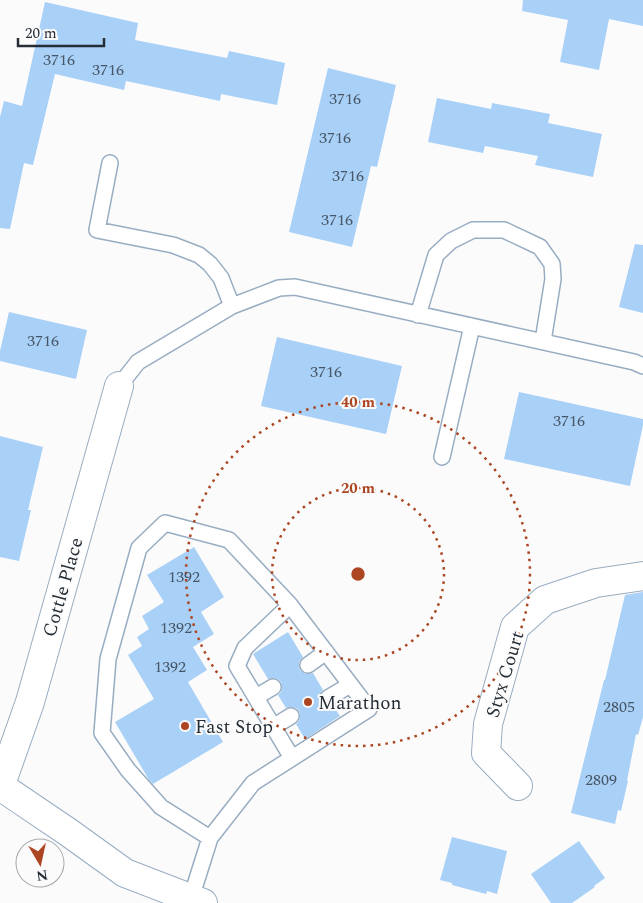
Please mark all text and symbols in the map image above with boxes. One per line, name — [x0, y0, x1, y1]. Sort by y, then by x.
scale bar — [18, 15, 104, 47]
text: 20 m — [25, 22, 57, 45]
house number: 3716 — [43, 48, 75, 72]
house number: 3716 — [92, 58, 124, 82]
house number: 3716 — [329, 87, 361, 111]
house number: 3716 — [319, 126, 351, 150]
house number: 3716 — [332, 164, 364, 188]
house number: 3716 — [321, 208, 353, 232]
house number: 3716 — [27, 329, 59, 353]
house number: 3716 — [310, 360, 342, 384]
text: 40 m — [341, 391, 376, 414]
house number: 3716 — [553, 409, 585, 433]
text: 20 m — [341, 477, 376, 500]
street label: Cottle Place — [35, 534, 91, 641]
house number: 1392 — [168, 565, 200, 589]
centre of rings — [349, 565, 367, 583]
house number: 1392 — [160, 616, 192, 640]
street label: Styx Court — [479, 627, 532, 721]
house number: 1392 — [154, 655, 186, 679]
place label: Marathon — [318, 689, 402, 718]
house number: 2805 — [603, 695, 635, 719]
marker: Marathon — [302, 696, 314, 708]
place label: Fast Stop — [195, 713, 273, 742]
marker: Fast Stop — [179, 720, 191, 732]
house number: 2809 — [585, 768, 617, 792]
north arrow — [15, 838, 65, 888]
text: N — [35, 864, 49, 887]

